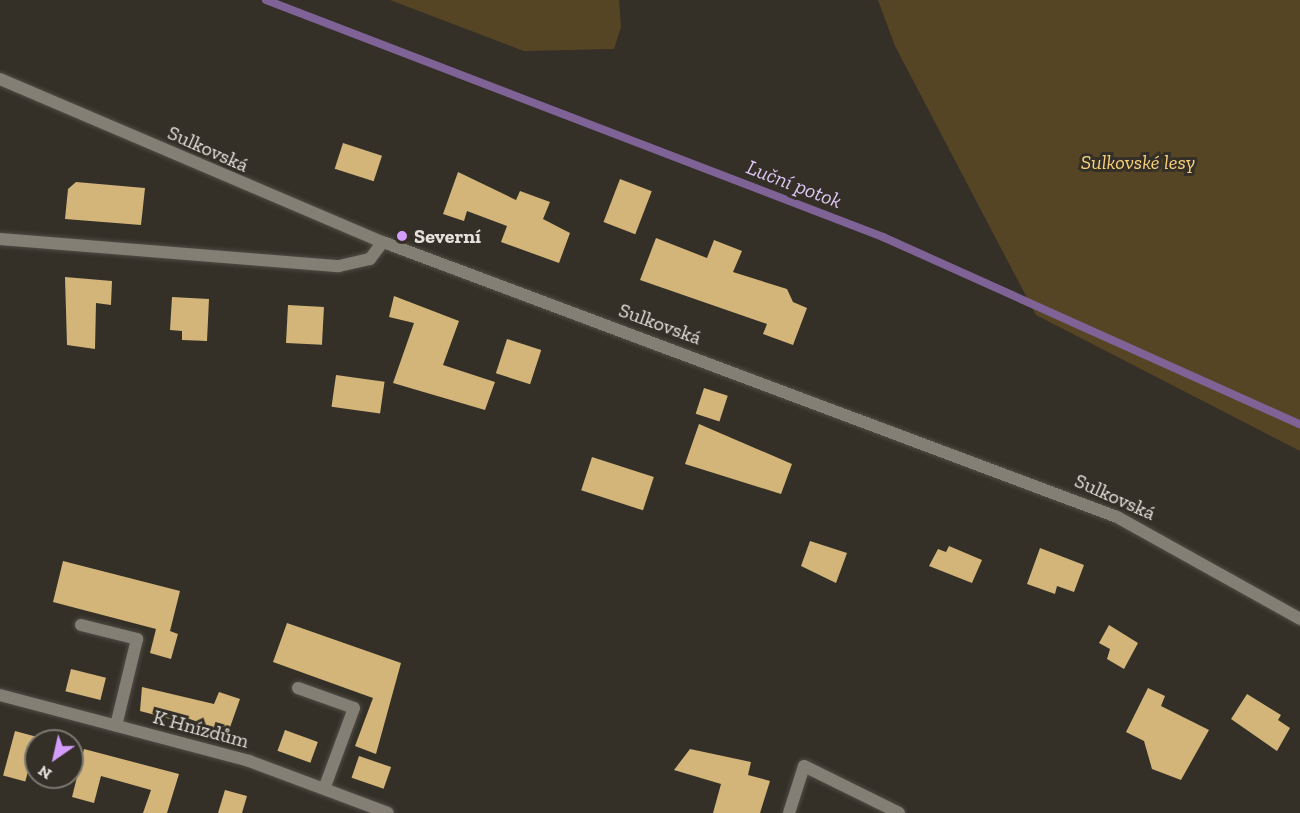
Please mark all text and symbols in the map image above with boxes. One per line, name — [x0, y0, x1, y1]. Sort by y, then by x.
street label: Sulkovská — [164, 121, 252, 177]
park label: Sulkovské lesy — [1081, 150, 1195, 174]
water label: Luční potok — [743, 154, 845, 214]
place label: Severní — [414, 224, 481, 248]
marker: Severní — [395, 229, 409, 243]
street label: Sulkovská — [616, 298, 704, 350]
street label: Sulkovská — [1071, 469, 1159, 525]
street label: K Hnízdům — [150, 705, 252, 753]
north arrow — [24, 729, 84, 789]
text: N — [34, 761, 55, 784]

